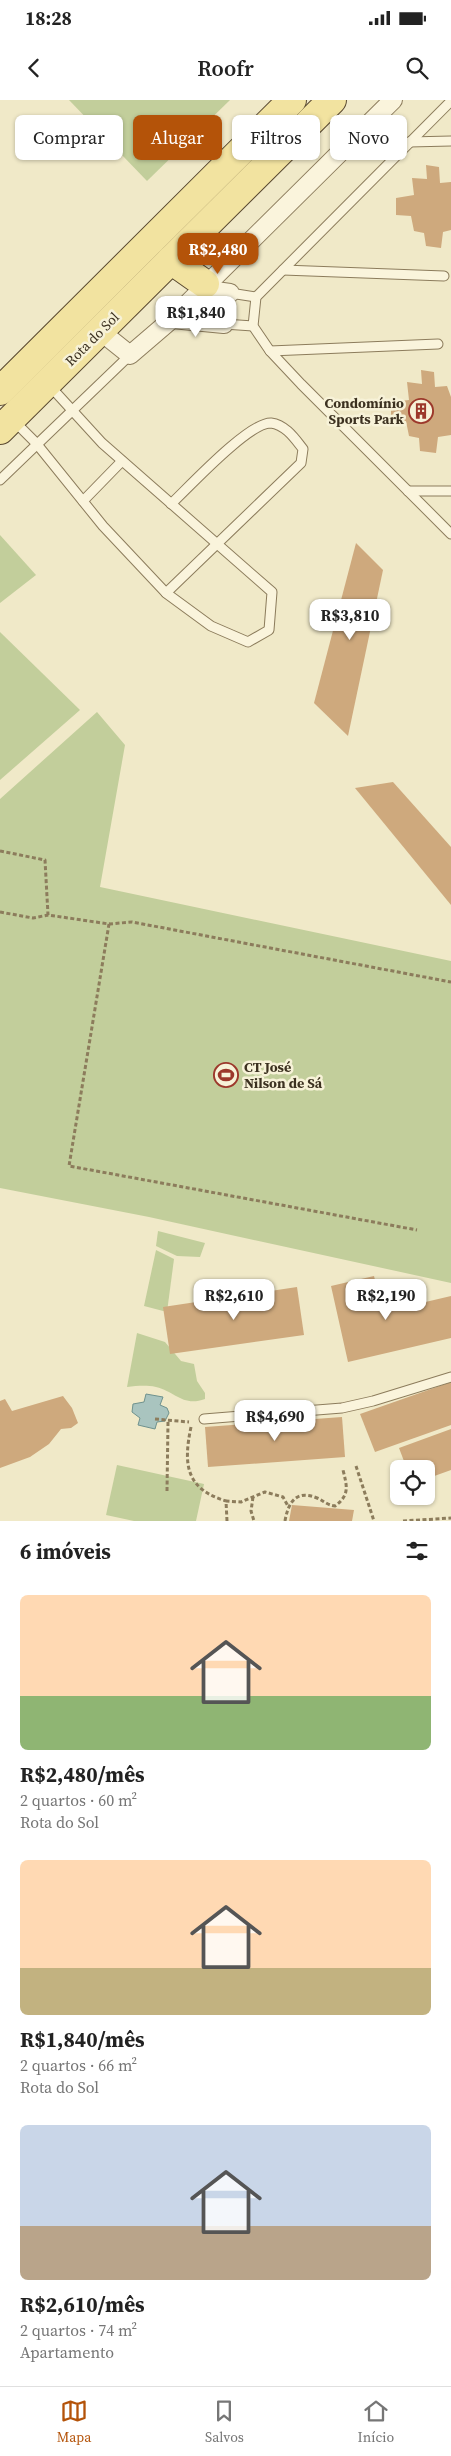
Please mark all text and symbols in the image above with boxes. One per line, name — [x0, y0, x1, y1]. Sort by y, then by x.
text: 18:28 — [25, 5, 72, 31]
text: Roofr — [197, 53, 254, 83]
icon: back — [20, 54, 48, 82]
icon: search — [403, 54, 431, 82]
chip: Comprar — [15, 115, 123, 160]
chip: Alugar — [133, 115, 222, 160]
chip: Filtros — [232, 115, 320, 160]
chip: Novo — [330, 115, 407, 160]
pin: R$2,480 — [172, 232, 264, 275]
text: R$2,480 — [188, 238, 248, 260]
pin: R$1,840 — [150, 296, 242, 338]
text: R$1,840 — [166, 301, 226, 323]
street label: Rota do Sol — [60, 307, 124, 371]
place label: Condomínio Sports Park — [324, 393, 405, 429]
building icon: Condomínio Sports Park — [408, 398, 434, 424]
pin: R$3,810 — [304, 598, 396, 641]
text: R$3,810 — [320, 604, 380, 626]
place label: CT José Nilson de Sá — [244, 1057, 323, 1093]
sports icon: CT José Nilson de Sá — [213, 1062, 239, 1088]
pin: R$2,610 — [188, 1278, 280, 1321]
pin: R$2,190 — [340, 1278, 432, 1321]
text: R$2,610 — [204, 1284, 264, 1306]
text: R$2,190 — [356, 1284, 416, 1306]
pin: R$4,690 — [229, 1400, 321, 1442]
text: R$4,690 — [245, 1405, 305, 1427]
map controls — [390, 1460, 435, 1505]
button: locate — [390, 1460, 435, 1505]
text: 6 imóveis — [20, 1537, 111, 1566]
icon: filters — [403, 1537, 431, 1565]
icon: home — [181, 1627, 271, 1717]
text: R$2,480/mês — [20, 1760, 145, 1789]
text: 2 quartos · 60 m² — [20, 1789, 137, 1811]
text: Rota do Sol — [20, 1811, 99, 1833]
icon: home — [181, 1892, 271, 1982]
text: R$1,840/mês — [20, 2025, 145, 2054]
text: 2 quartos · 66 m² — [20, 2054, 137, 2076]
text: Rota do Sol — [20, 2076, 99, 2098]
icon: home — [181, 2157, 271, 2247]
text: R$2,610/mês — [20, 2290, 145, 2319]
text: 2 quartos · 74 m² — [20, 2319, 137, 2341]
text: Apartamento — [20, 2341, 114, 2363]
tab: Mapa — [57, 2397, 91, 2447]
tab: Salvos — [205, 2397, 244, 2447]
tab: Início — [358, 2397, 394, 2447]

